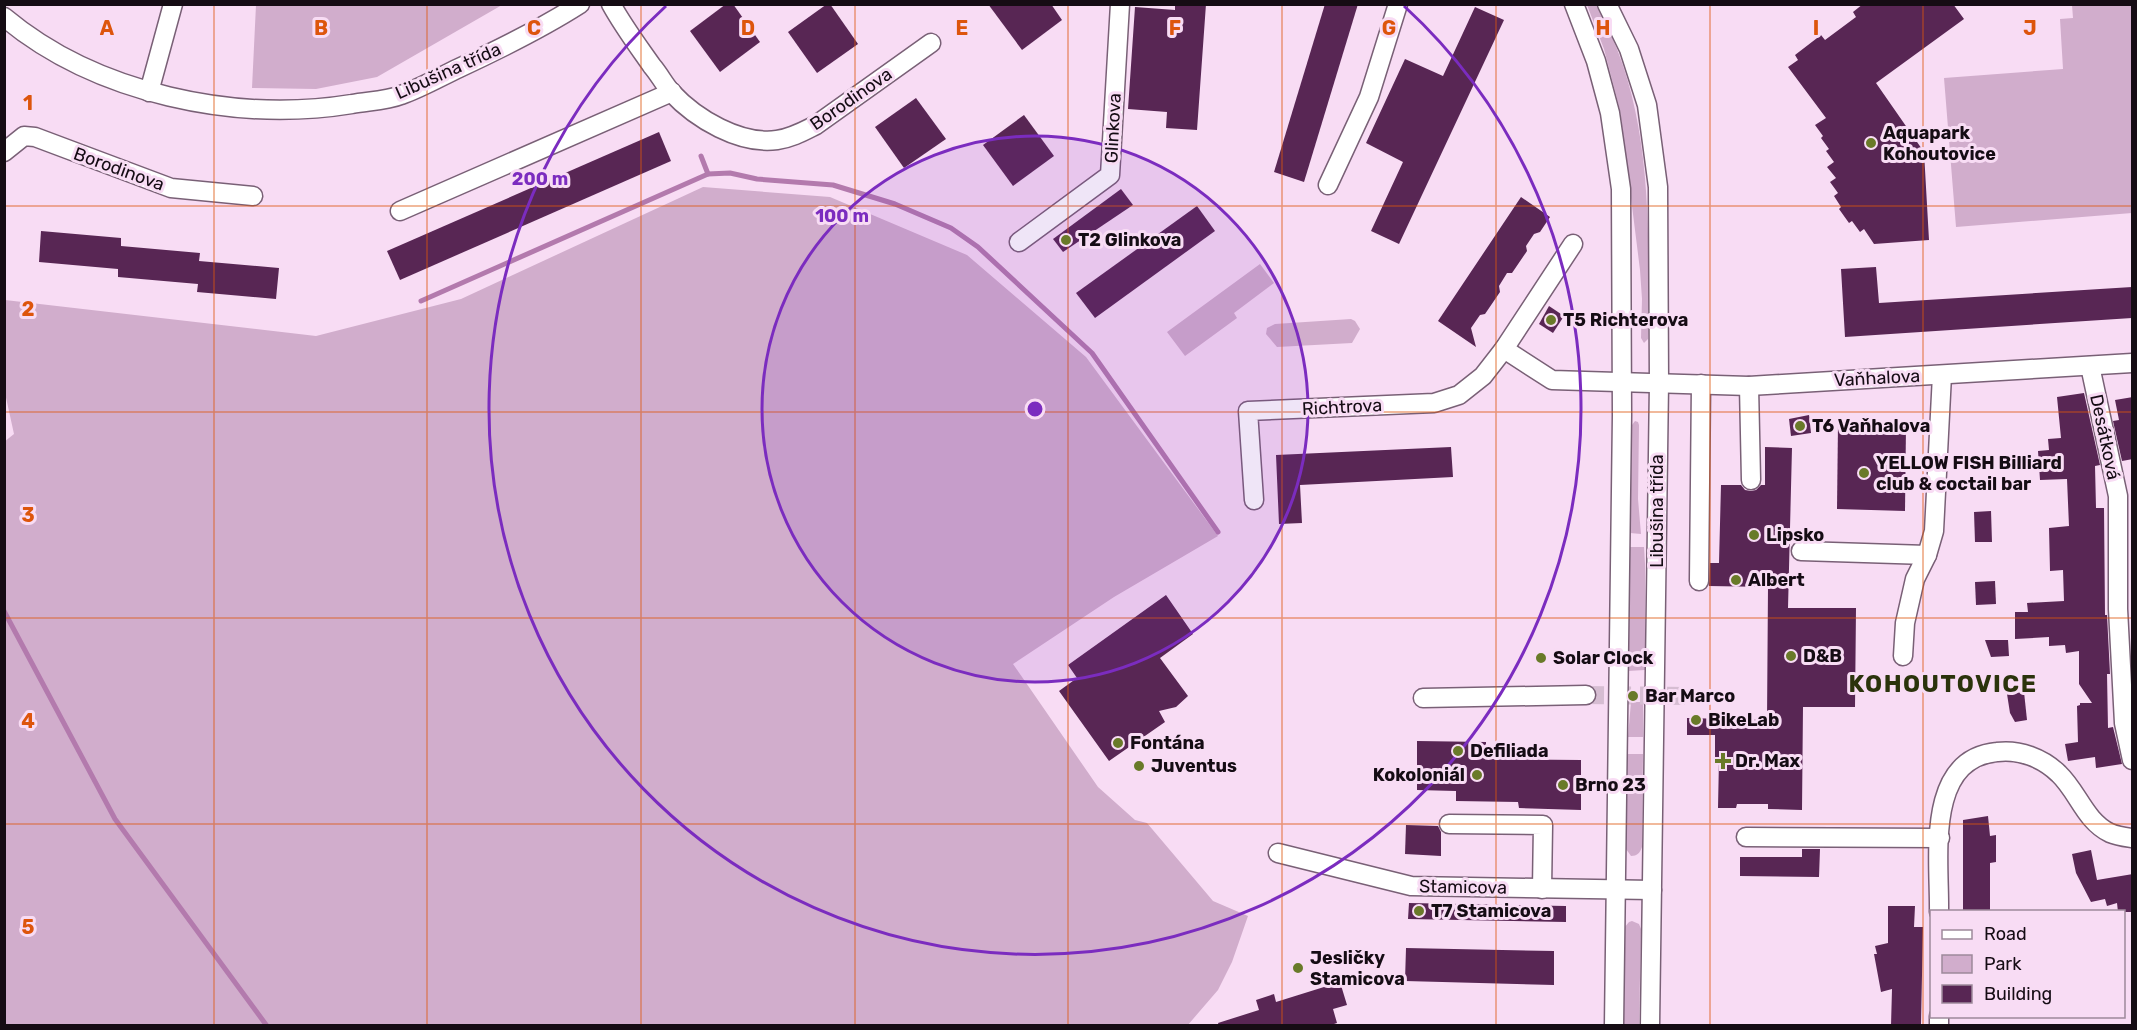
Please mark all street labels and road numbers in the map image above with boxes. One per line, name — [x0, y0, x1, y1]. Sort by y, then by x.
street label: Libušina třída — [392, 38, 504, 104]
street label: Borodinova — [806, 63, 896, 135]
street label: Glinkova — [1100, 92, 1126, 164]
street label: Borodinova — [71, 142, 167, 196]
street label: Vaňhalova — [1833, 365, 1921, 391]
street label: Desátková — [2085, 392, 2125, 482]
street label: Richtrova — [1301, 394, 1383, 420]
street label: Libušina třída — [1646, 454, 1668, 568]
street label: Stamicova — [1419, 875, 1507, 899]

